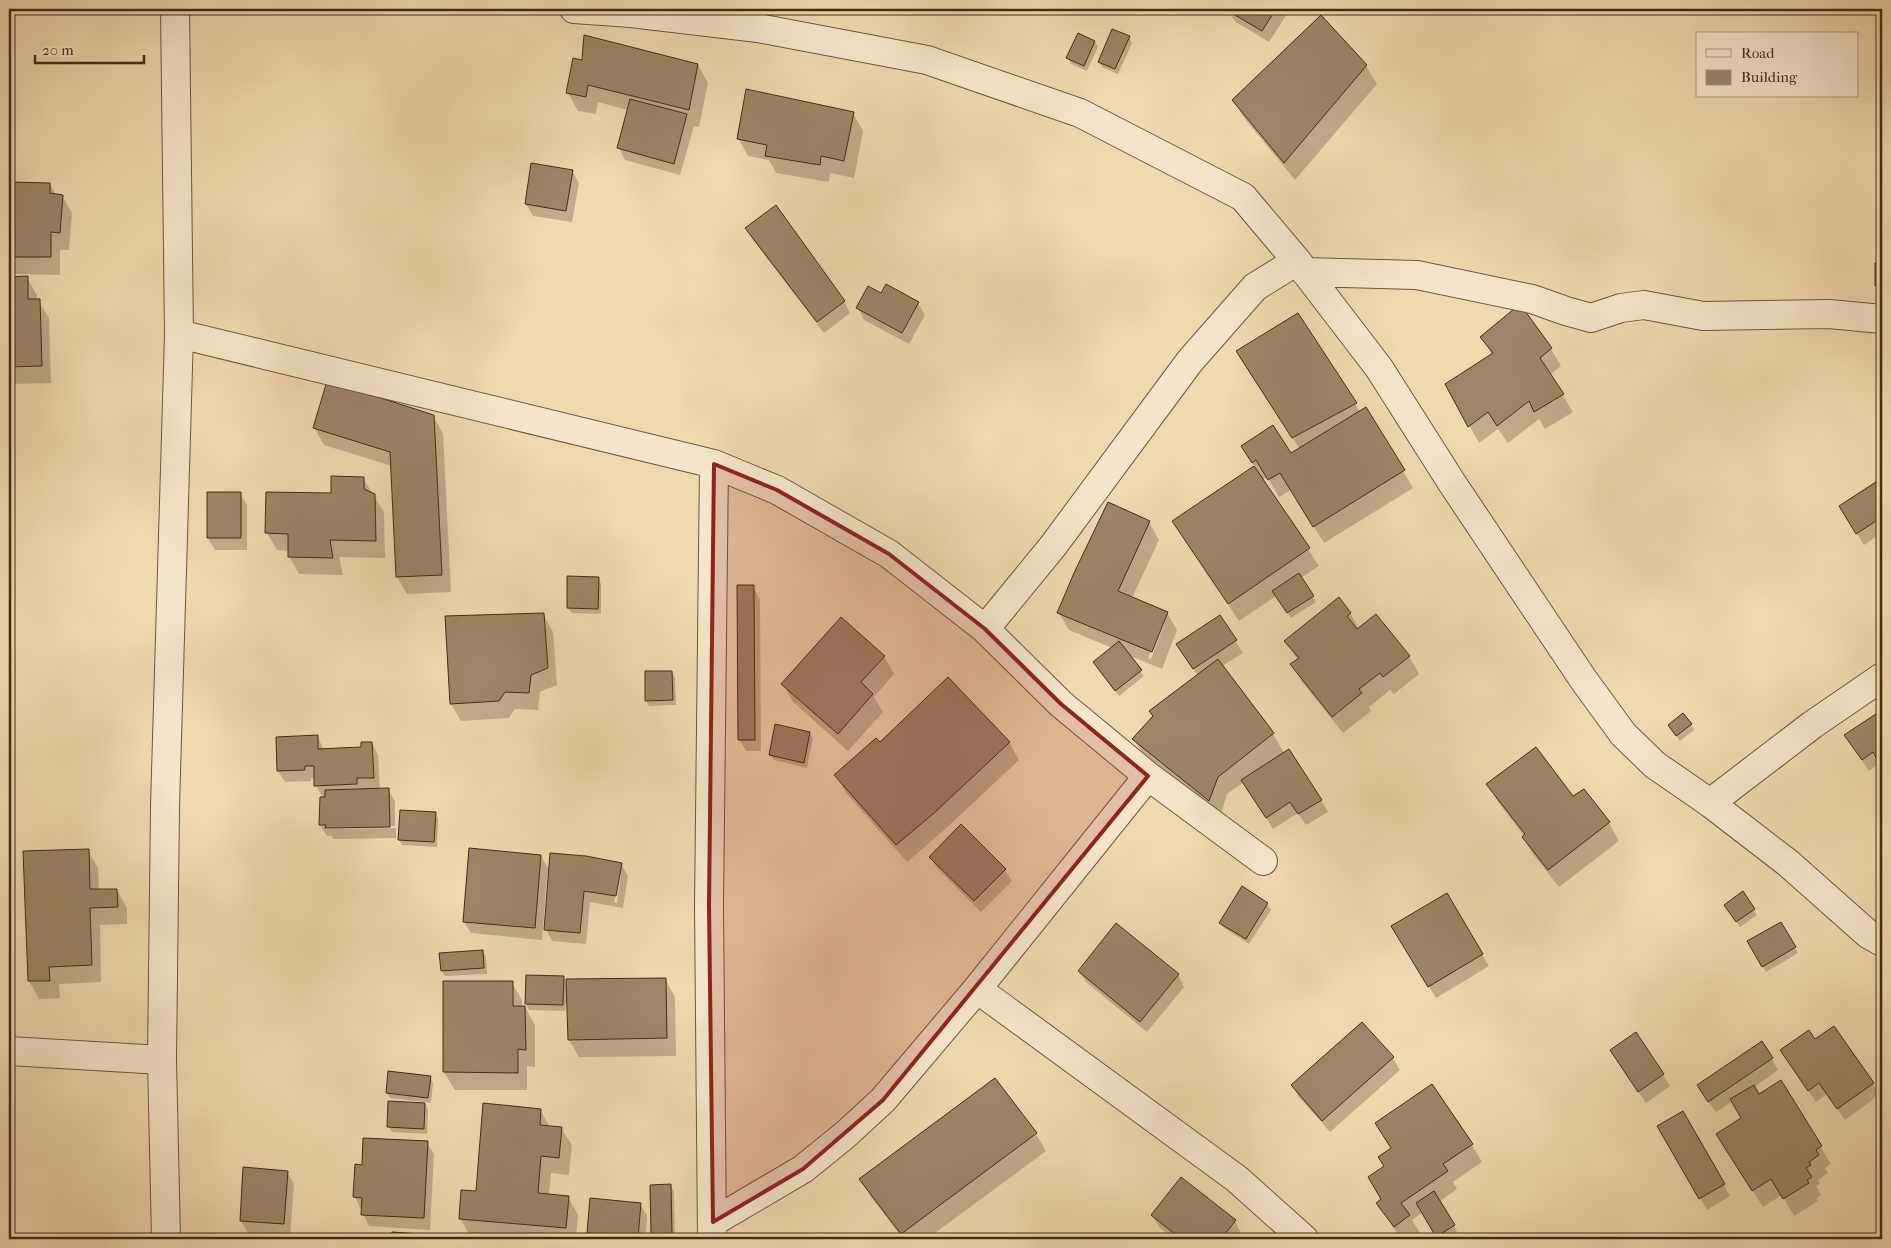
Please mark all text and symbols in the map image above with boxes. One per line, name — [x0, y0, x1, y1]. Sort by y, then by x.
scale bar — [35, 32, 144, 64]
legend — [1696, 32, 1858, 98]
text: 20 m — [42, 41, 74, 59]
text: Road — [1741, 44, 1775, 62]
text: Building — [1741, 68, 1798, 86]

